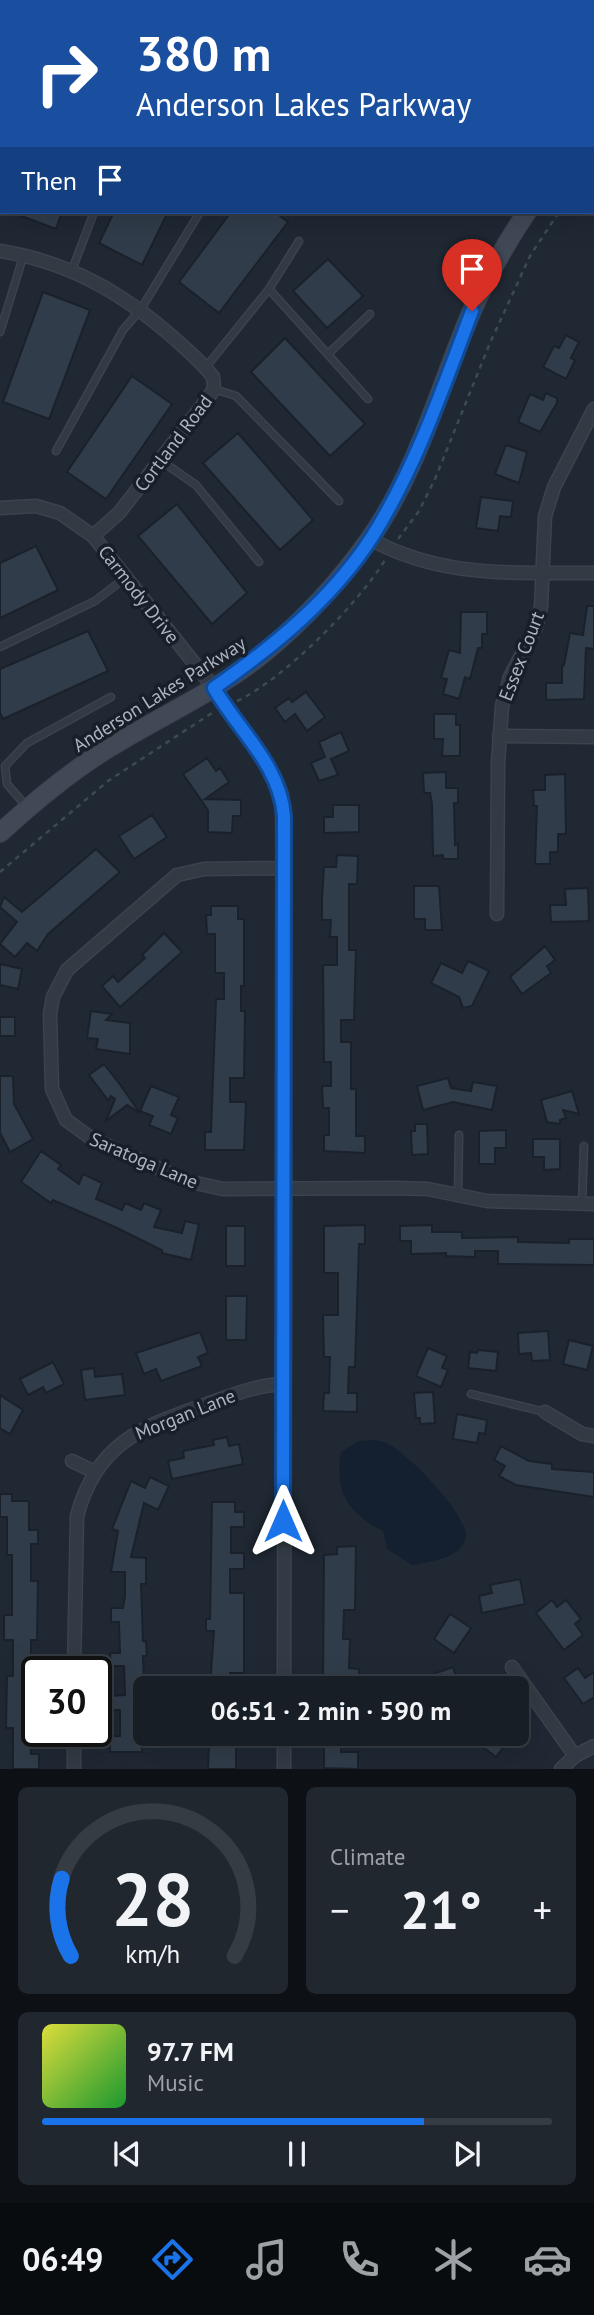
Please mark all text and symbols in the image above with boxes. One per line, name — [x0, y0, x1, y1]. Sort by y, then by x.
text: 380 m — [136, 21, 271, 85]
icon: right — [21, 28, 112, 119]
text: Anderson Lakes Parkway — [136, 83, 471, 125]
icon: arrive — [91, 161, 129, 199]
text: Then — [21, 164, 77, 197]
pin — [442, 239, 502, 311]
icon: arrive — [453, 250, 491, 288]
street label: Cortland Road — [129, 390, 217, 496]
street label: Carmody Drive — [93, 540, 185, 648]
street label: Essex Court — [493, 607, 549, 704]
street label: Anderson Lakes Parkway — [68, 631, 250, 757]
street label: Saratoga Lane — [86, 1126, 202, 1194]
street label: Morgan Lane — [132, 1383, 238, 1445]
position arrow — [246, 1484, 320, 1558]
speed limit sign: 30 — [21, 1656, 112, 1747]
text: 06:51 · 2 min · 590 m — [211, 1694, 451, 1727]
text: Climate — [330, 1842, 405, 1871]
text: 28 — [112, 1853, 194, 1947]
text: 21° — [400, 1876, 482, 1943]
text: − — [330, 1885, 349, 1934]
text: + — [533, 1885, 552, 1934]
text: km/h — [126, 1938, 180, 1970]
text: 97.7 FM — [147, 2035, 234, 2068]
text: Music — [147, 2068, 204, 2097]
icon: previous — [108, 2135, 146, 2173]
icon: pause — [278, 2135, 316, 2173]
icon: next — [448, 2135, 486, 2173]
icon: directions — [148, 2235, 197, 2284]
icon: music — [242, 2235, 291, 2284]
icon: phone — [335, 2235, 384, 2284]
icon: climate — [429, 2235, 478, 2284]
icon: car — [523, 2235, 572, 2284]
text: 06:49 — [22, 2238, 104, 2280]

